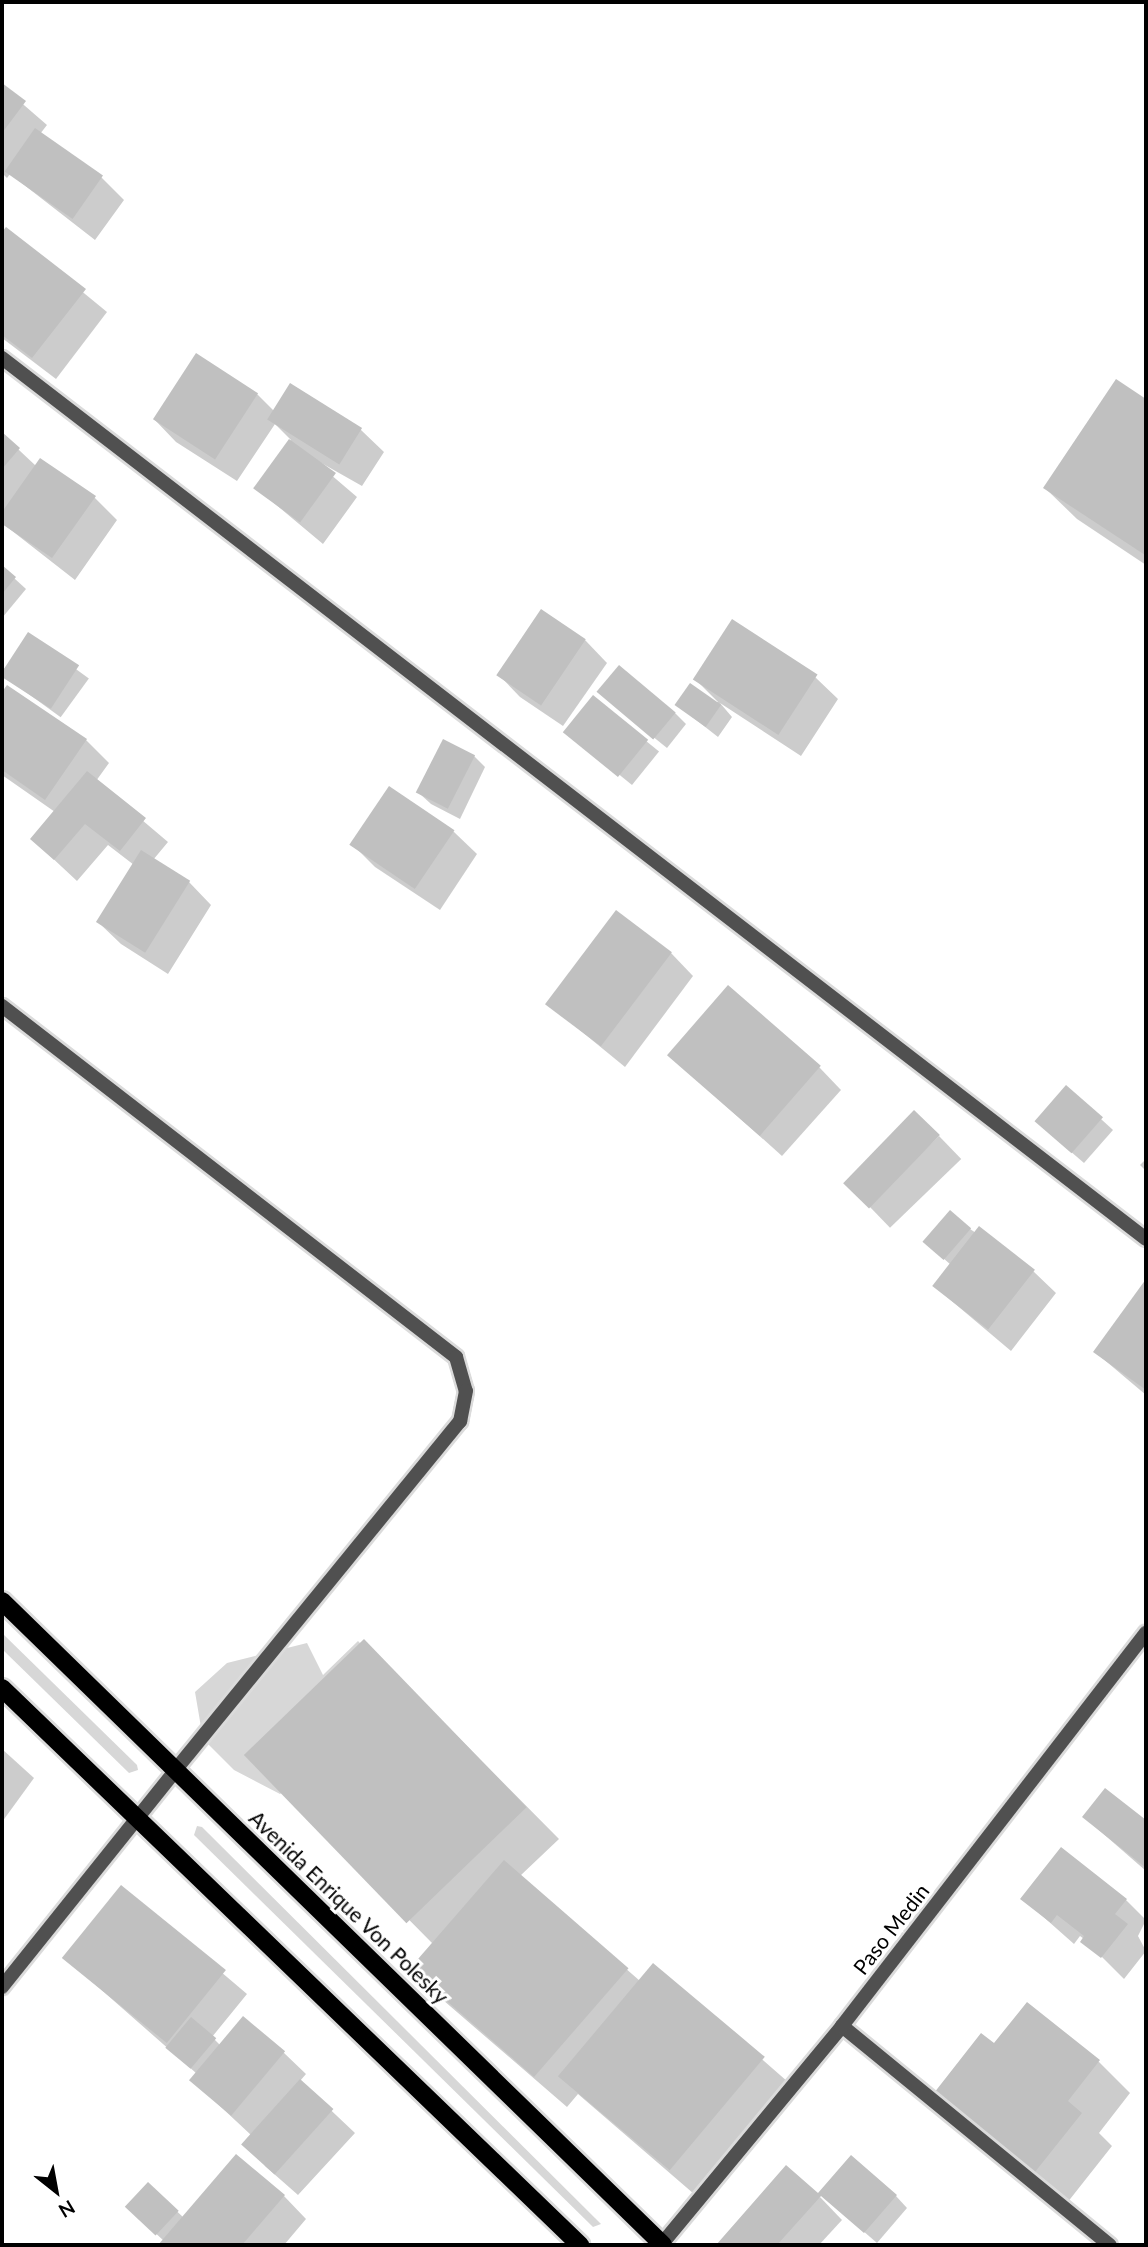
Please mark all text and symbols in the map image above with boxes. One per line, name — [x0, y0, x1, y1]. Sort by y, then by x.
street label: Avenida Enrique Von Polesky — [244, 1805, 454, 2009]
street label: Paso Medin — [848, 1879, 934, 1979]
north arrow — [21, 2156, 91, 2226]
text: N — [55, 2196, 79, 2223]

